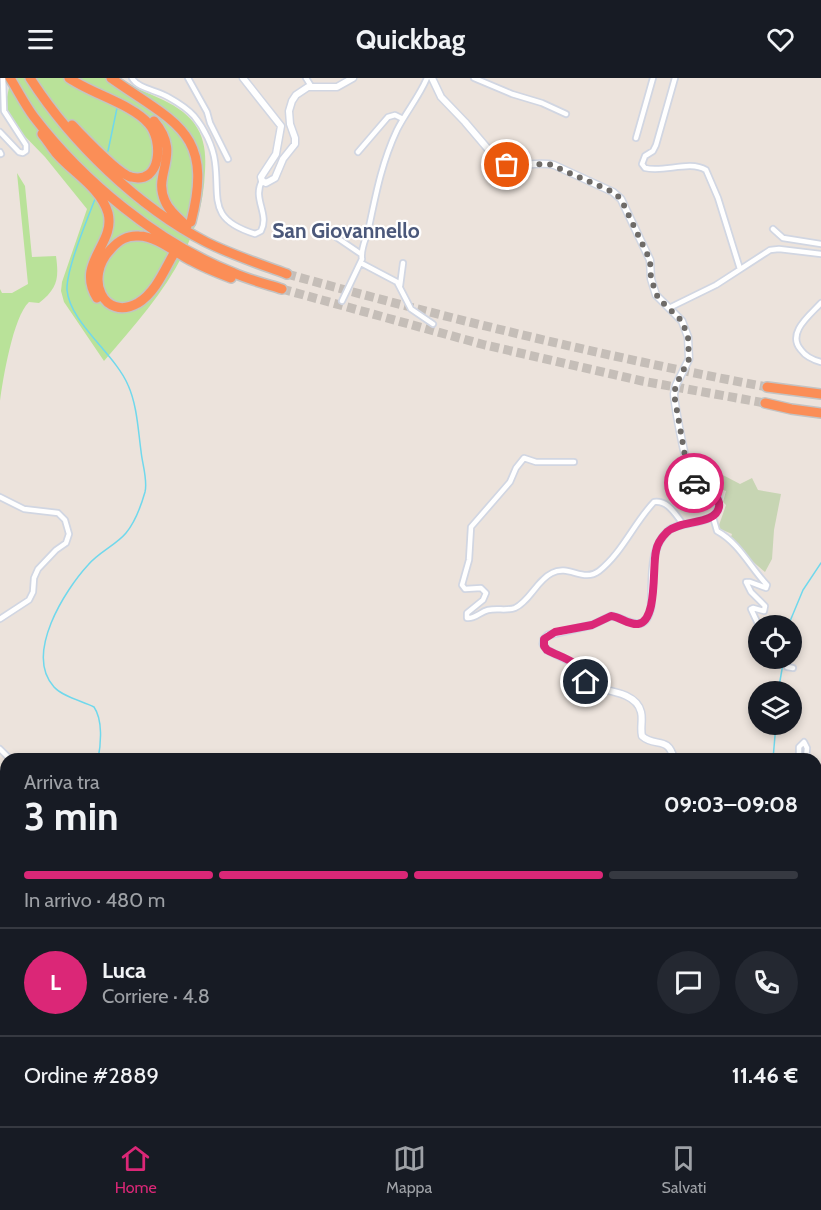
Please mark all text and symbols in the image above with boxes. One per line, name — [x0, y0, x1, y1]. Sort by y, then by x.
icon: menu — [24, 23, 57, 56]
text: Quickbag — [356, 23, 465, 56]
icon: heart — [764, 23, 797, 56]
pin — [481, 139, 532, 190]
icon: bag — [490, 148, 523, 181]
district label: San Giovannello — [272, 218, 420, 243]
courier — [664, 453, 724, 513]
icon: car — [678, 467, 711, 500]
map controls — [748, 615, 802, 735]
button: locate — [748, 615, 802, 669]
pin — [560, 656, 611, 707]
icon: home — [569, 665, 602, 698]
button: layers — [748, 681, 802, 735]
text: Arriva tra — [24, 770, 100, 794]
text: 09:03–09:08 — [664, 791, 798, 818]
text: 3 min — [24, 792, 119, 840]
text: In arrivo · 480 m — [24, 888, 165, 912]
button: chat — [657, 951, 720, 1014]
button: phone — [735, 951, 798, 1014]
text: Luca — [102, 957, 146, 984]
text: L — [50, 969, 61, 996]
text: Corriere · 4.8 — [102, 984, 210, 1008]
text: Ordine #2889 — [24, 1062, 159, 1089]
text: 11.46 € — [732, 1062, 798, 1089]
tab: Home — [115, 1142, 157, 1197]
tab: Mappa — [386, 1142, 432, 1197]
tab: Salvati — [662, 1142, 706, 1197]

